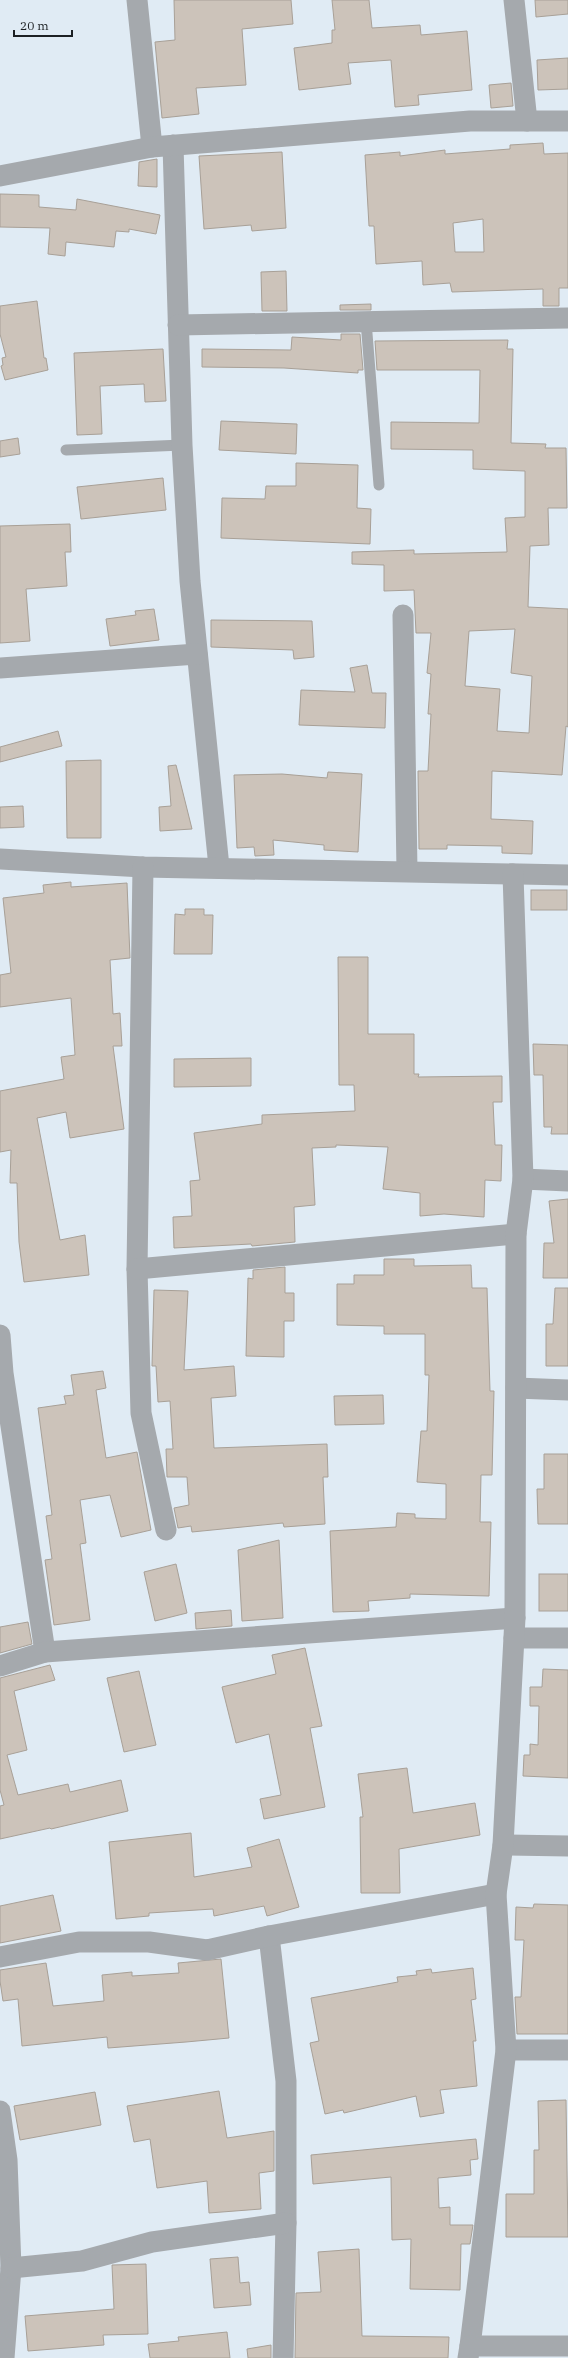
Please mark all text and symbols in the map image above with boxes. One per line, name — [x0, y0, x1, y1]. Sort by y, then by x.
scale bar — [14, 12, 72, 38]
text: 20 m — [20, 18, 49, 33]

